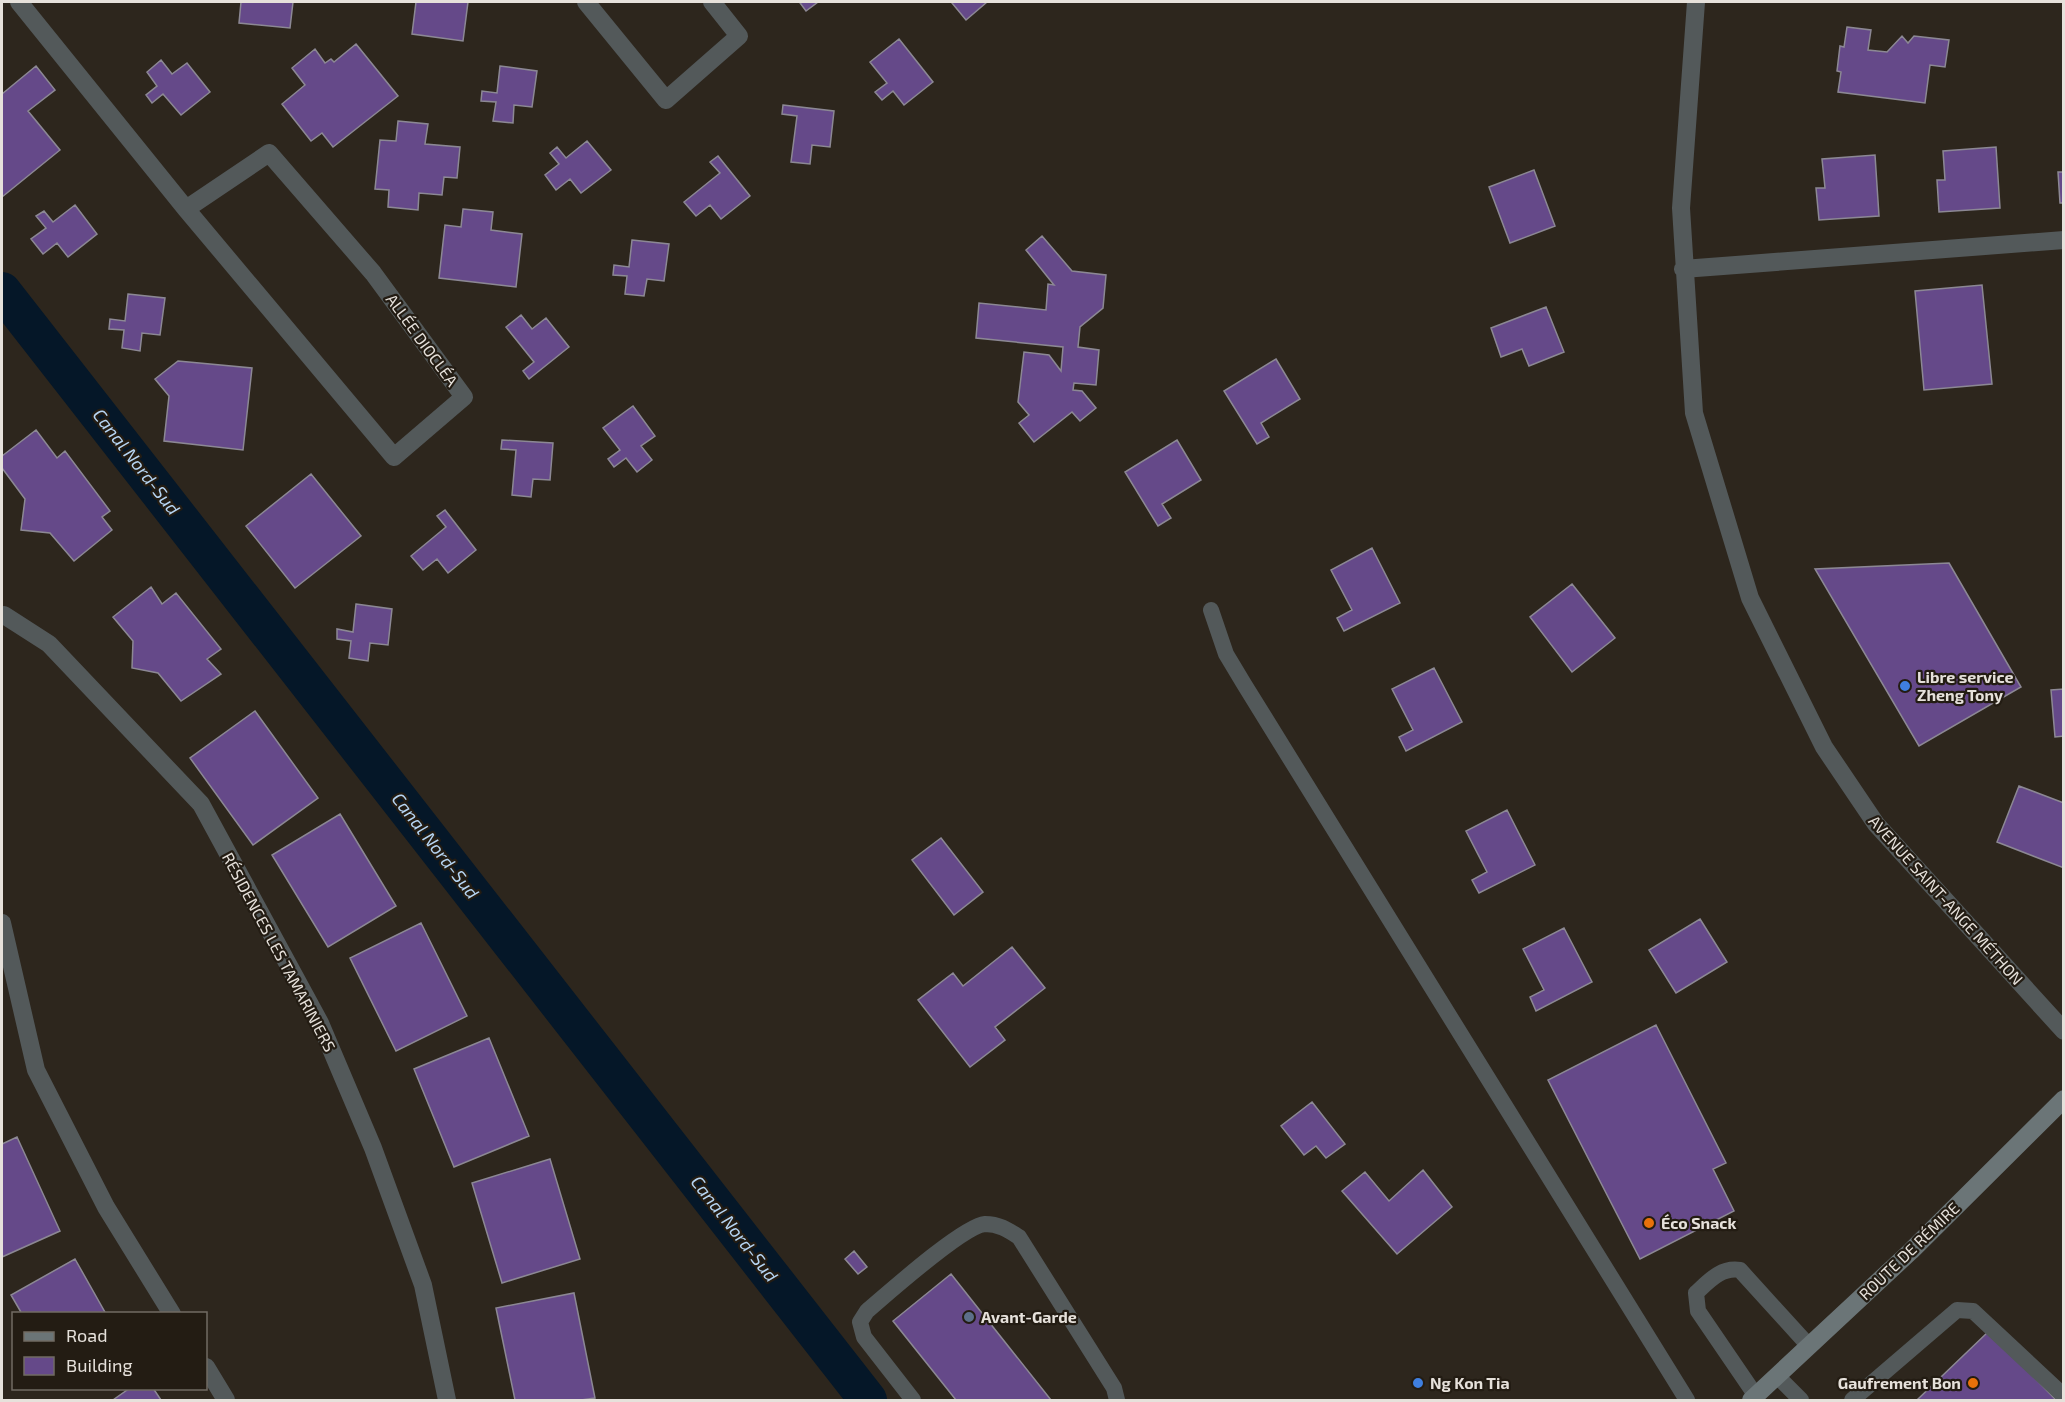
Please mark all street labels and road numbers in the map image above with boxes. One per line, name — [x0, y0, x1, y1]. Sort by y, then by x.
street label: ALLÉE DIOCLÉA — [382, 290, 462, 390]
street label: AVENUE SAINT-ANGE MÉTHON — [1865, 811, 2027, 988]
street label: RÉSIDENCES LES TAMARINIERS — [219, 849, 340, 1054]
street label: ROUTE DE RÉMIRE — [1855, 1198, 1963, 1303]

